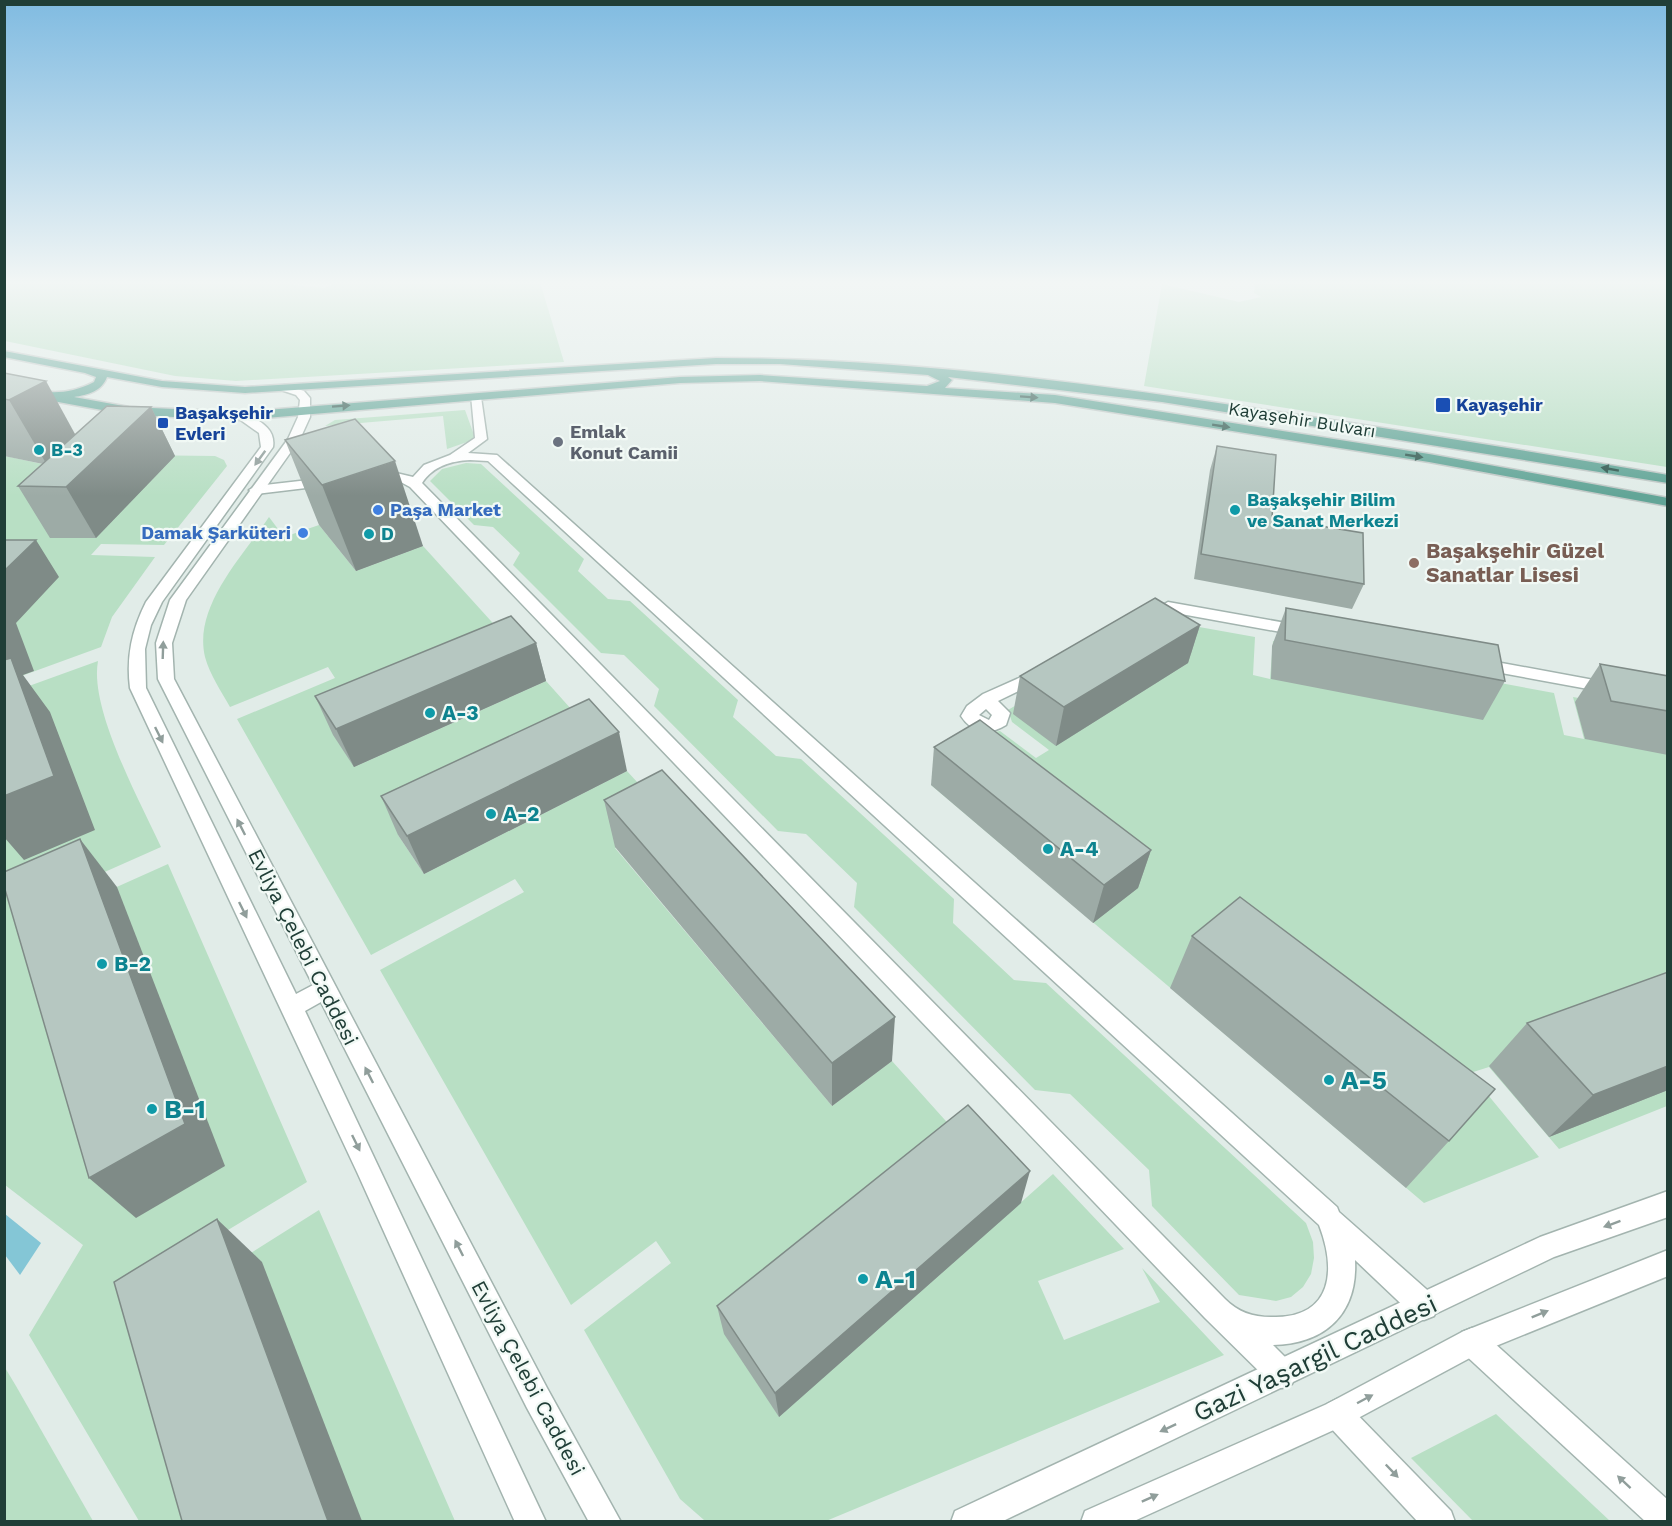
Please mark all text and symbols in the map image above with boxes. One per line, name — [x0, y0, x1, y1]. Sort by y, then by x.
one-way arrow — [1019, 392, 1038, 402]
place label: Kayaşehir — [1456, 394, 1543, 415]
marker: Kayaşehir — [1434, 396, 1452, 414]
street label: Kayaşehir Bulvarı — [1227, 397, 1377, 442]
place label: Başakşehir Evleri — [175, 402, 273, 444]
one-way arrow — [332, 402, 351, 411]
marker: Başakşehir Evleri — [156, 416, 170, 430]
place label: Emlak Konut Camii — [570, 421, 678, 463]
one-way arrow — [1212, 422, 1231, 431]
marker: Emlak Konut Camii — [551, 435, 565, 449]
place label: B-3 — [51, 439, 83, 460]
marker: B-3 — [32, 443, 46, 457]
one-way arrow — [254, 449, 266, 465]
one-way arrow — [1405, 452, 1424, 461]
one-way arrow — [1600, 464, 1619, 473]
place label: Başakşehir Bilim ve Sanat Merkezi — [1246, 489, 1399, 531]
place label: Paşa Market — [390, 499, 501, 520]
marker: Paşa Market — [371, 503, 385, 517]
marker: Başakşehir Bilim ve Sanat Merkezi — [1228, 503, 1242, 517]
place label: Damak Şarküteri — [141, 522, 291, 543]
place label: D — [381, 523, 394, 544]
marker: Damak Şarküteri — [296, 526, 310, 540]
marker: D — [362, 527, 376, 541]
place label: Başakşehir Güzel Sanatlar Lisesi — [1426, 538, 1604, 587]
marker: Başakşehir Güzel Sanatlar Lisesi — [1407, 556, 1421, 570]
one-way arrow — [159, 641, 168, 660]
place label: A-3 — [442, 700, 479, 725]
marker: A-3 — [423, 706, 437, 720]
one-way arrow — [153, 726, 163, 744]
place label: A-2 — [503, 801, 539, 826]
marker: A-2 — [484, 807, 498, 821]
one-way arrow — [236, 818, 246, 835]
place label: A-4 — [1060, 836, 1098, 861]
marker: A-4 — [1041, 842, 1055, 856]
street label: Evliya Çelebi Caddesi — [243, 844, 364, 1049]
one-way arrow — [239, 902, 248, 919]
place label: B-2 — [114, 951, 151, 976]
marker: B-2 — [95, 957, 109, 971]
place label: A-5 — [1341, 1065, 1387, 1095]
one-way arrow — [365, 1066, 375, 1084]
marker: A-5 — [1322, 1073, 1336, 1087]
place label: B-1 — [164, 1094, 206, 1124]
marker: B-1 — [145, 1102, 159, 1116]
one-way arrow — [351, 1134, 360, 1151]
one-way arrow — [1603, 1219, 1621, 1229]
one-way arrow — [454, 1239, 464, 1256]
place label: A-1 — [875, 1264, 916, 1294]
marker: A-1 — [856, 1272, 870, 1286]
street label: Evliya Çelebi Caddesi — [466, 1276, 590, 1480]
street label: Gazi Yaşargil Caddesi — [1188, 1288, 1442, 1428]
one-way arrow — [1532, 1309, 1550, 1319]
one-way arrow — [1357, 1394, 1374, 1404]
one-way arrow — [1160, 1423, 1177, 1432]
one-way arrow — [1385, 1464, 1399, 1479]
one-way arrow — [1617, 1475, 1632, 1489]
one-way arrow — [1141, 1493, 1159, 1503]

